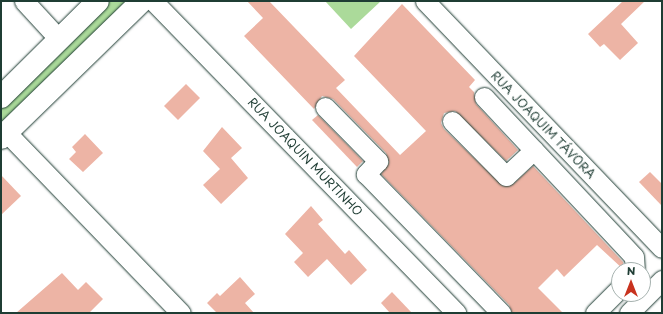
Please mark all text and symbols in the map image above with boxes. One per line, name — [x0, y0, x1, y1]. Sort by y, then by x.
street label: RUA JOAQUIM TÁVORA — [488, 68, 598, 182]
street label: RUA JOAQUIN MURTINHO — [244, 95, 366, 219]
north arrow — [611, 262, 651, 302]
text: N — [627, 262, 635, 279]

